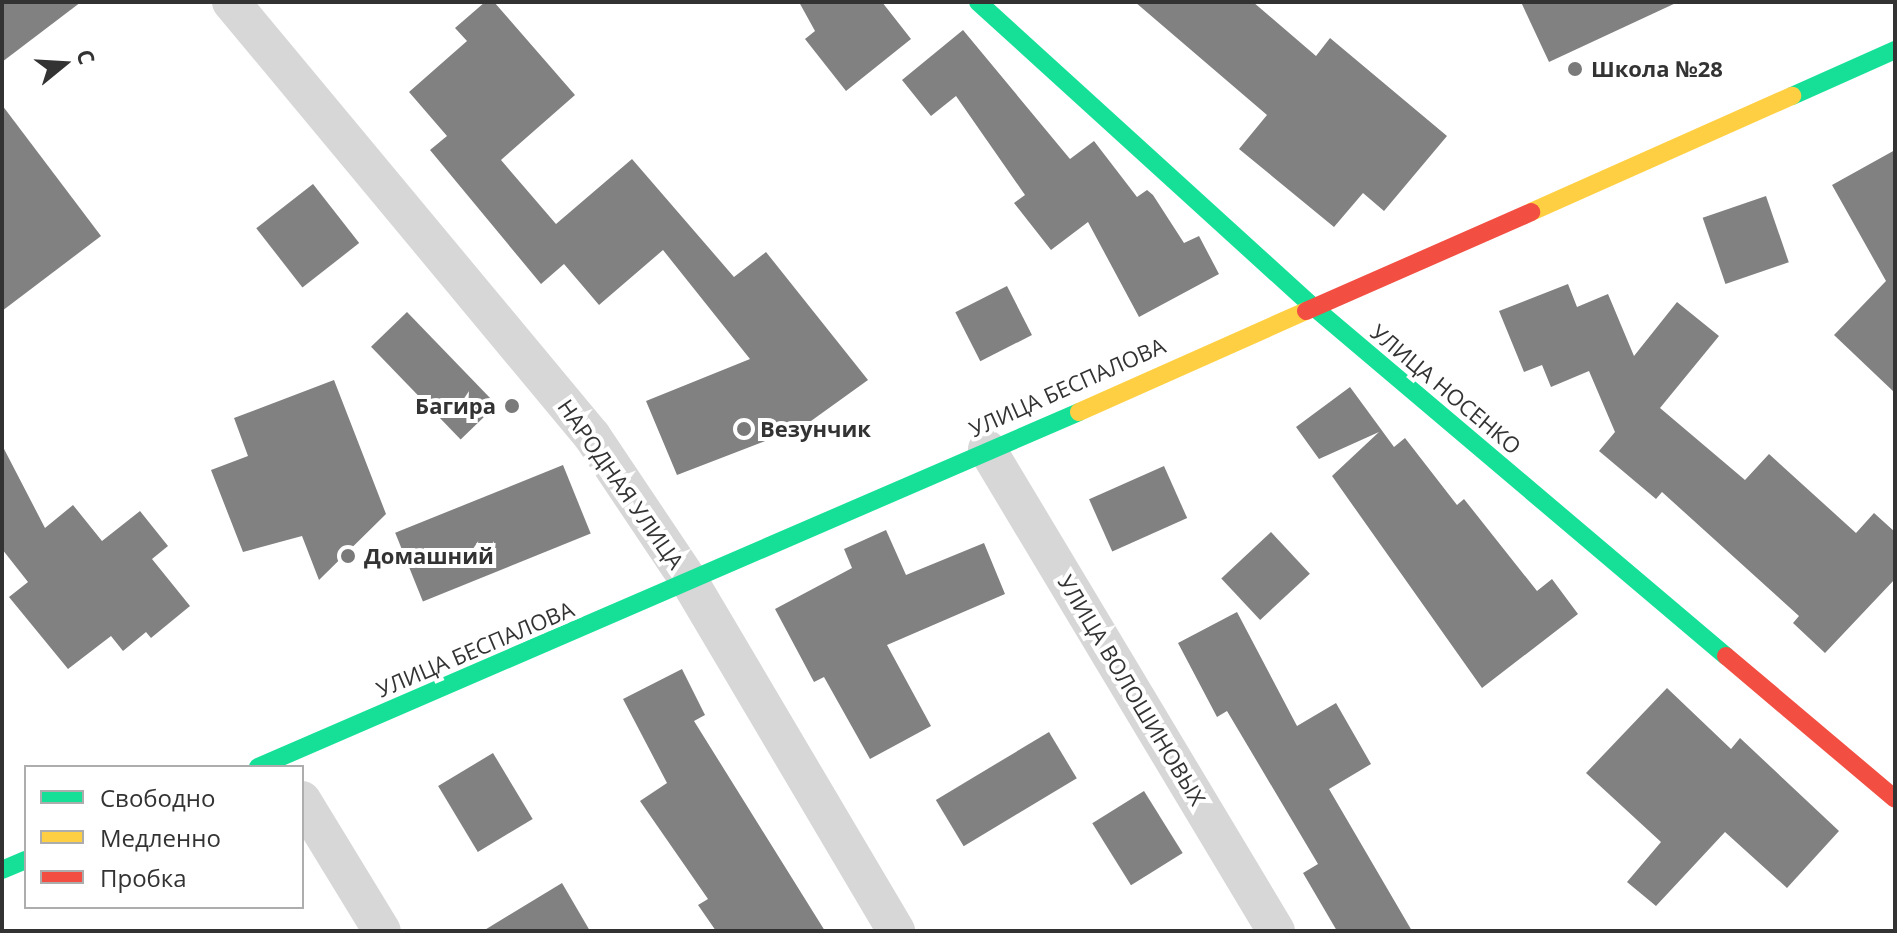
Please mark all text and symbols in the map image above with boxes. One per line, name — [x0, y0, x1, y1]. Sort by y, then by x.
north arrow — [24, 24, 104, 104]
text: С — [70, 45, 103, 68]
place label: Школа №28 — [1591, 56, 1723, 82]
marker: Школа №28 — [1566, 60, 1584, 78]
street label: УЛИЦА НОСЕНКО — [1366, 319, 1526, 459]
street label: УЛИЦА БЕСПАЛОВА — [965, 332, 1169, 442]
place label: Багира — [415, 393, 496, 419]
street label: НАРОДНАЯ УЛИЦА — [552, 394, 690, 574]
marker: Багира — [503, 397, 521, 415]
place label: Везунчик — [760, 416, 871, 442]
marker: Везунчик — [735, 420, 753, 438]
place label: Домашний — [364, 543, 494, 569]
marker: Домашний — [339, 547, 357, 565]
street label: УЛИЦА ВОЛОШИНОВЫХ — [1053, 570, 1211, 810]
street label: УЛИЦА БЕСПАЛОВА — [372, 595, 578, 703]
legend — [24, 765, 304, 909]
text: Свободно — [100, 781, 215, 814]
text: Медленно — [100, 821, 221, 854]
text: Пробка — [100, 861, 187, 894]

